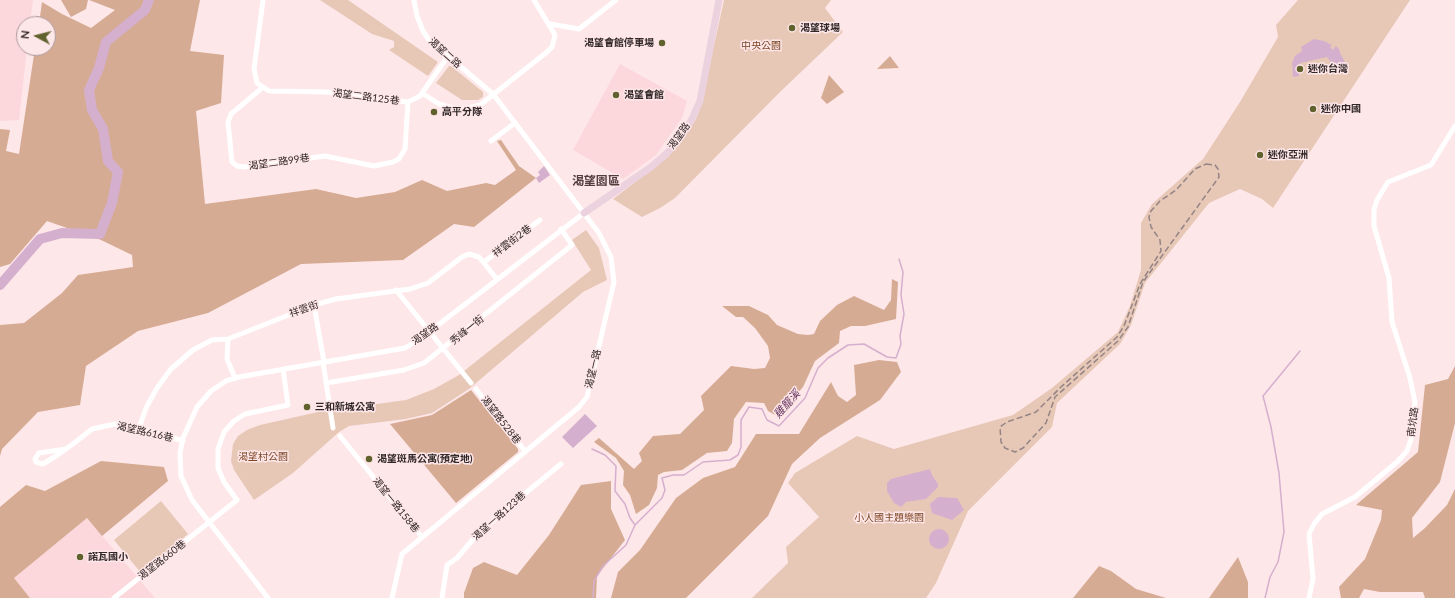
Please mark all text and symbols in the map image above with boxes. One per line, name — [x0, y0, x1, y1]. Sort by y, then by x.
north arrow — [16, 16, 56, 56]
place label: 渴望球場 — [800, 22, 840, 34]
marker: 渴望球場 — [787, 23, 797, 33]
text: N — [18, 30, 32, 40]
street label: 渴望二路 — [426, 35, 464, 71]
place label: 渴望會館停車場 — [584, 37, 654, 49]
marker: 渴望會館停車場 — [657, 38, 667, 48]
park label: 中央公園 — [741, 40, 781, 52]
place label: 迷你台灣 — [1308, 63, 1348, 75]
marker: 迷你台灣 — [1295, 64, 1305, 74]
street label: 渴望二路125巷 — [332, 87, 400, 107]
place label: 渴望會館 — [624, 89, 664, 101]
marker: 渴望會館 — [611, 90, 621, 100]
place label: 迷你中國 — [1321, 103, 1361, 115]
marker: 迷你中國 — [1308, 104, 1318, 114]
place label: 高平分隊 — [442, 106, 482, 118]
marker: 高平分隊 — [429, 107, 439, 117]
street label: 渴望路 — [665, 120, 693, 152]
place label: 迷你亞洲 — [1268, 149, 1308, 161]
marker: 迷你亞洲 — [1255, 150, 1265, 160]
street label: 渴望二路99巷 — [248, 152, 310, 172]
district label: 渴望園區 — [572, 174, 620, 188]
street label: 祥雲街2巷 — [490, 222, 534, 260]
street label: 祥雲街 — [288, 298, 320, 320]
street label: 秀峰一街 — [448, 313, 486, 347]
street label: 渴望路 — [409, 320, 441, 348]
street label: 渴望一路 — [583, 348, 603, 390]
water label: 雞籠溪 — [771, 387, 803, 421]
street label: 渴望路528巷 — [479, 394, 523, 446]
place label: 三和新城公寓 — [315, 401, 375, 413]
marker: 三和新城公寓 — [302, 402, 312, 412]
street label: 南坑路 — [1405, 406, 1421, 438]
street label: 渴望路616巷 — [116, 420, 174, 444]
park label: 渴望村公園 — [238, 451, 288, 463]
place label: 渴望斑馬公寓(預定地) — [377, 453, 472, 465]
marker: 渴望斑馬公寓(預定地) — [364, 454, 374, 464]
street label: 渴望一路158巷 — [370, 475, 422, 535]
street label: 渴望一路123巷 — [470, 489, 528, 543]
park label: 小人國主題樂園 — [854, 512, 924, 524]
street label: 渴望路660巷 — [136, 538, 188, 582]
place label: 諾瓦國小 — [88, 551, 128, 563]
marker: 諾瓦國小 — [75, 552, 85, 562]

